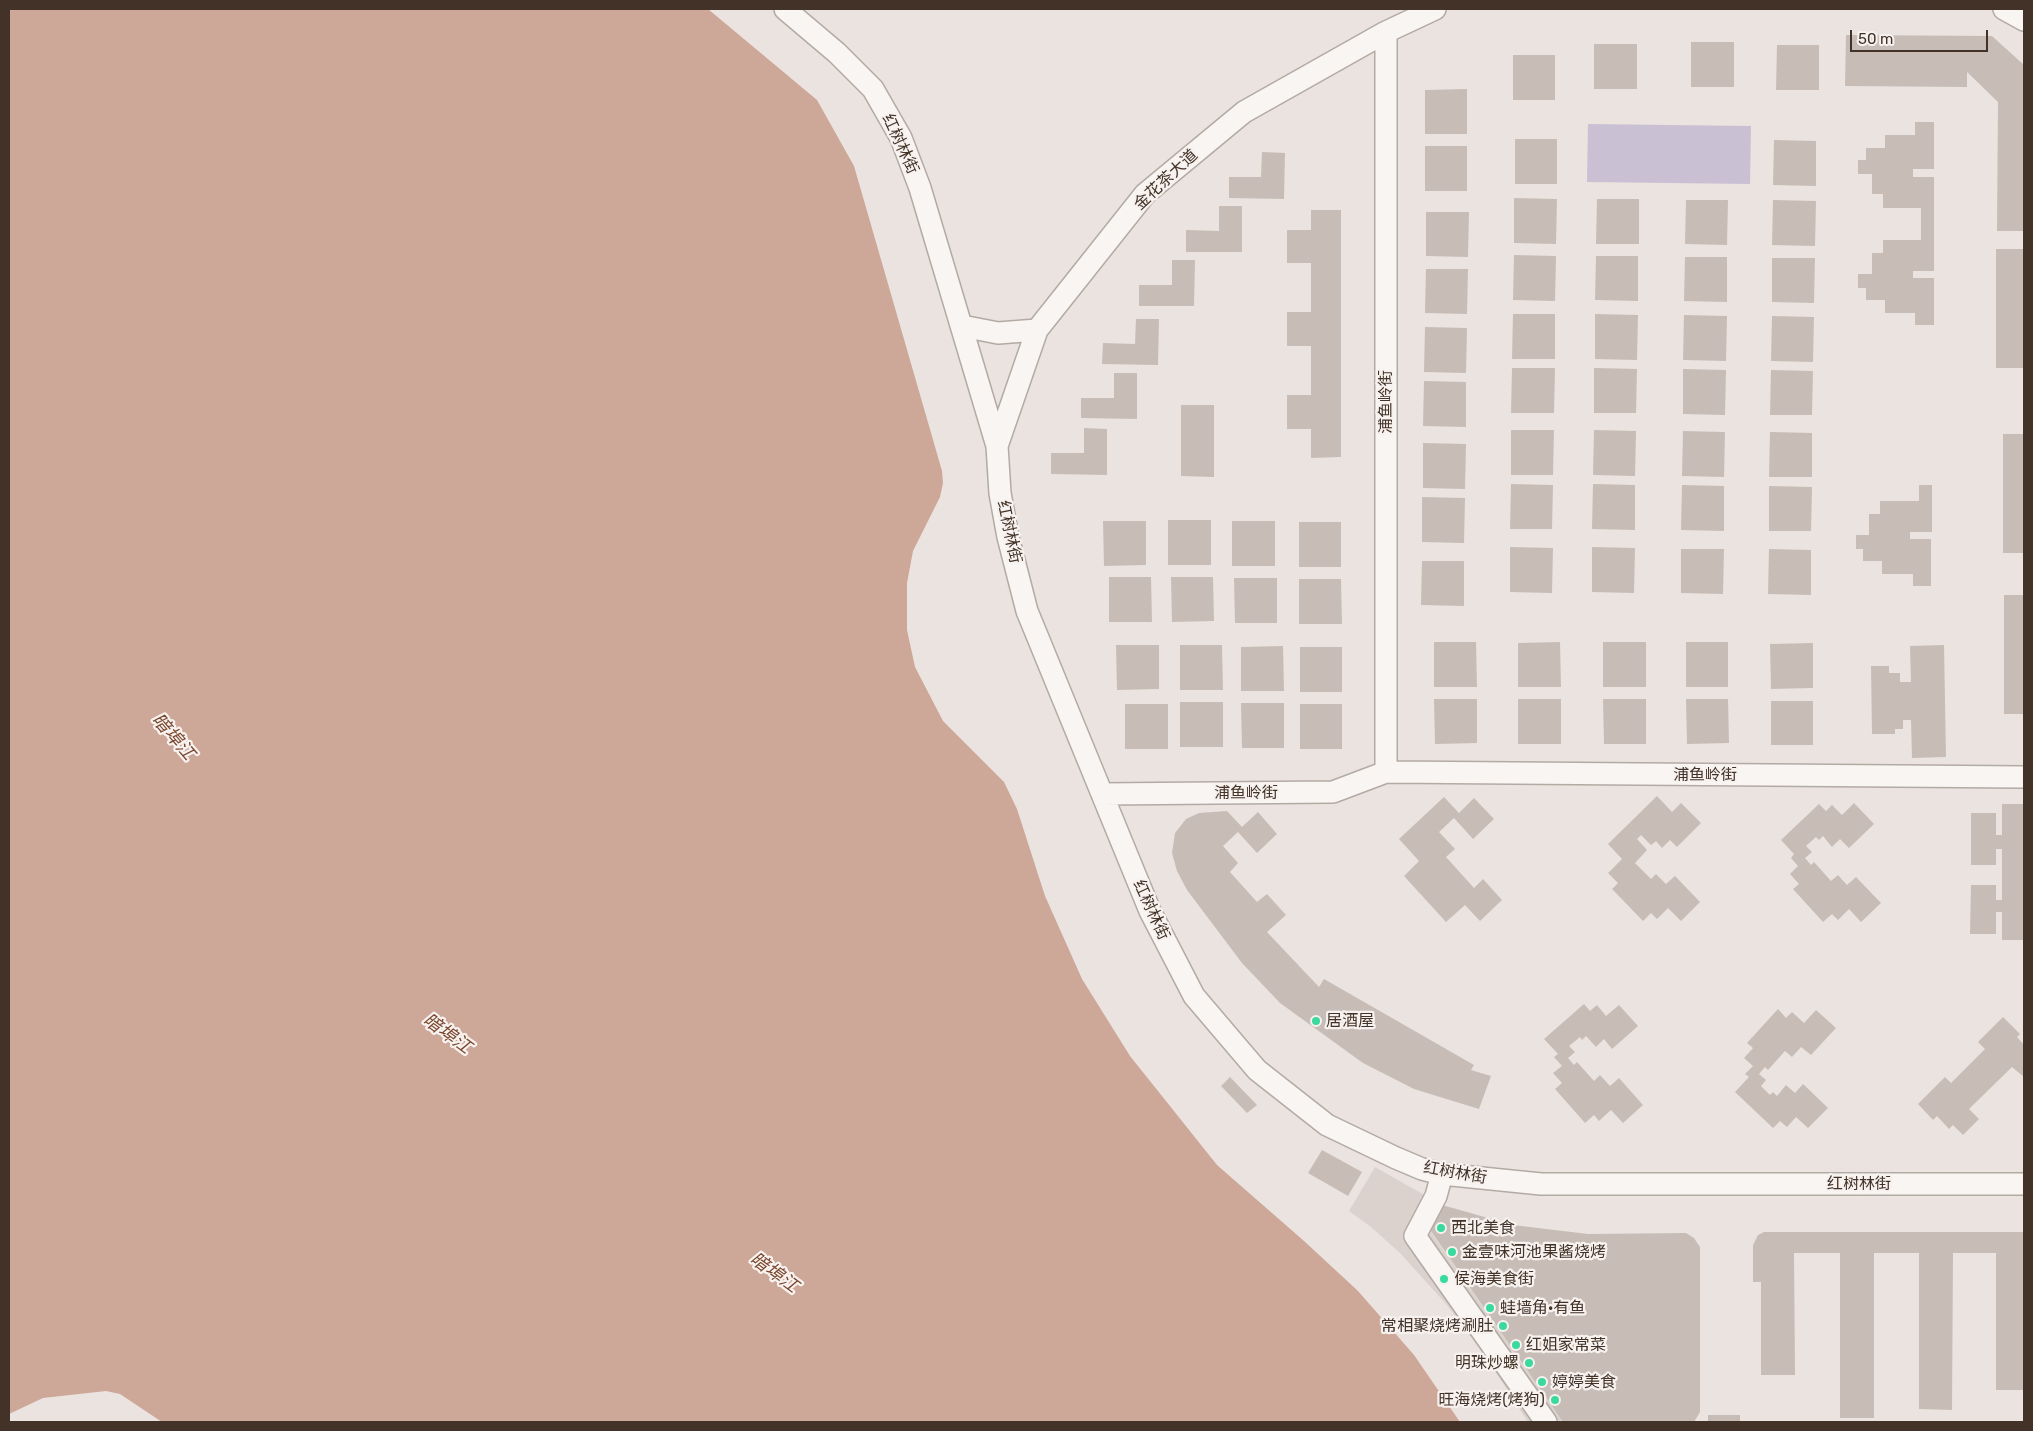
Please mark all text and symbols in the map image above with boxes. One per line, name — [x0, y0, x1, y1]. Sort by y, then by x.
scale bar — [1853, 20, 1990, 52]
text: 50 m — [1858, 30, 1893, 48]
street label: 红树林街 — [878, 111, 922, 177]
street label: 金花茶大道 — [1130, 146, 1202, 214]
street label: 浦鱼岭街 — [1376, 370, 1396, 434]
street label: 红树林街 — [993, 499, 1025, 565]
water label: 暗埠江 — [147, 710, 199, 764]
street label: 浦鱼岭街 — [1673, 765, 1737, 785]
street label: 浦鱼岭街 — [1214, 783, 1278, 803]
street label: 红树林街 — [1129, 877, 1173, 943]
water label: 暗埠江 — [419, 1009, 475, 1059]
place label: 居酒屋 — [1326, 1011, 1374, 1031]
marker: 居酒屋 — [1310, 1015, 1322, 1027]
street label: 红树林街 — [1422, 1158, 1488, 1188]
street label: 红树林街 — [1827, 1174, 1891, 1194]
place label: 西北美食 — [1451, 1218, 1515, 1238]
marker: 西北美食 — [1435, 1222, 1447, 1234]
place label: 金壹味河池果酱烧烤 — [1462, 1242, 1606, 1262]
marker: 金壹味河池果酱烧烤 — [1446, 1246, 1458, 1258]
water label: 暗埠江 — [746, 1248, 802, 1298]
place label: 侯海美食街 — [1454, 1269, 1534, 1289]
marker: 侯海美食街 — [1438, 1273, 1450, 1285]
place label: 蛙墙角·有鱼 — [1500, 1298, 1585, 1318]
marker: 蛙墙角·有鱼 — [1484, 1302, 1496, 1314]
place label: 常相聚烧烤涮肚 — [1381, 1316, 1493, 1336]
marker: 常相聚烧烤涮肚 — [1497, 1320, 1509, 1332]
place label: 红姐家常菜 — [1526, 1335, 1606, 1355]
marker: 红姐家常菜 — [1510, 1339, 1522, 1351]
place label: 明珠炒螺 — [1455, 1353, 1519, 1373]
marker: 明珠炒螺 — [1523, 1357, 1535, 1369]
place label: 婷婷美食 — [1552, 1372, 1616, 1392]
marker: 婷婷美食 — [1536, 1376, 1548, 1388]
place label: 旺海烧烤(烤狗) — [1438, 1390, 1545, 1410]
marker: 旺海烧烤(烤狗) — [1549, 1394, 1561, 1406]

